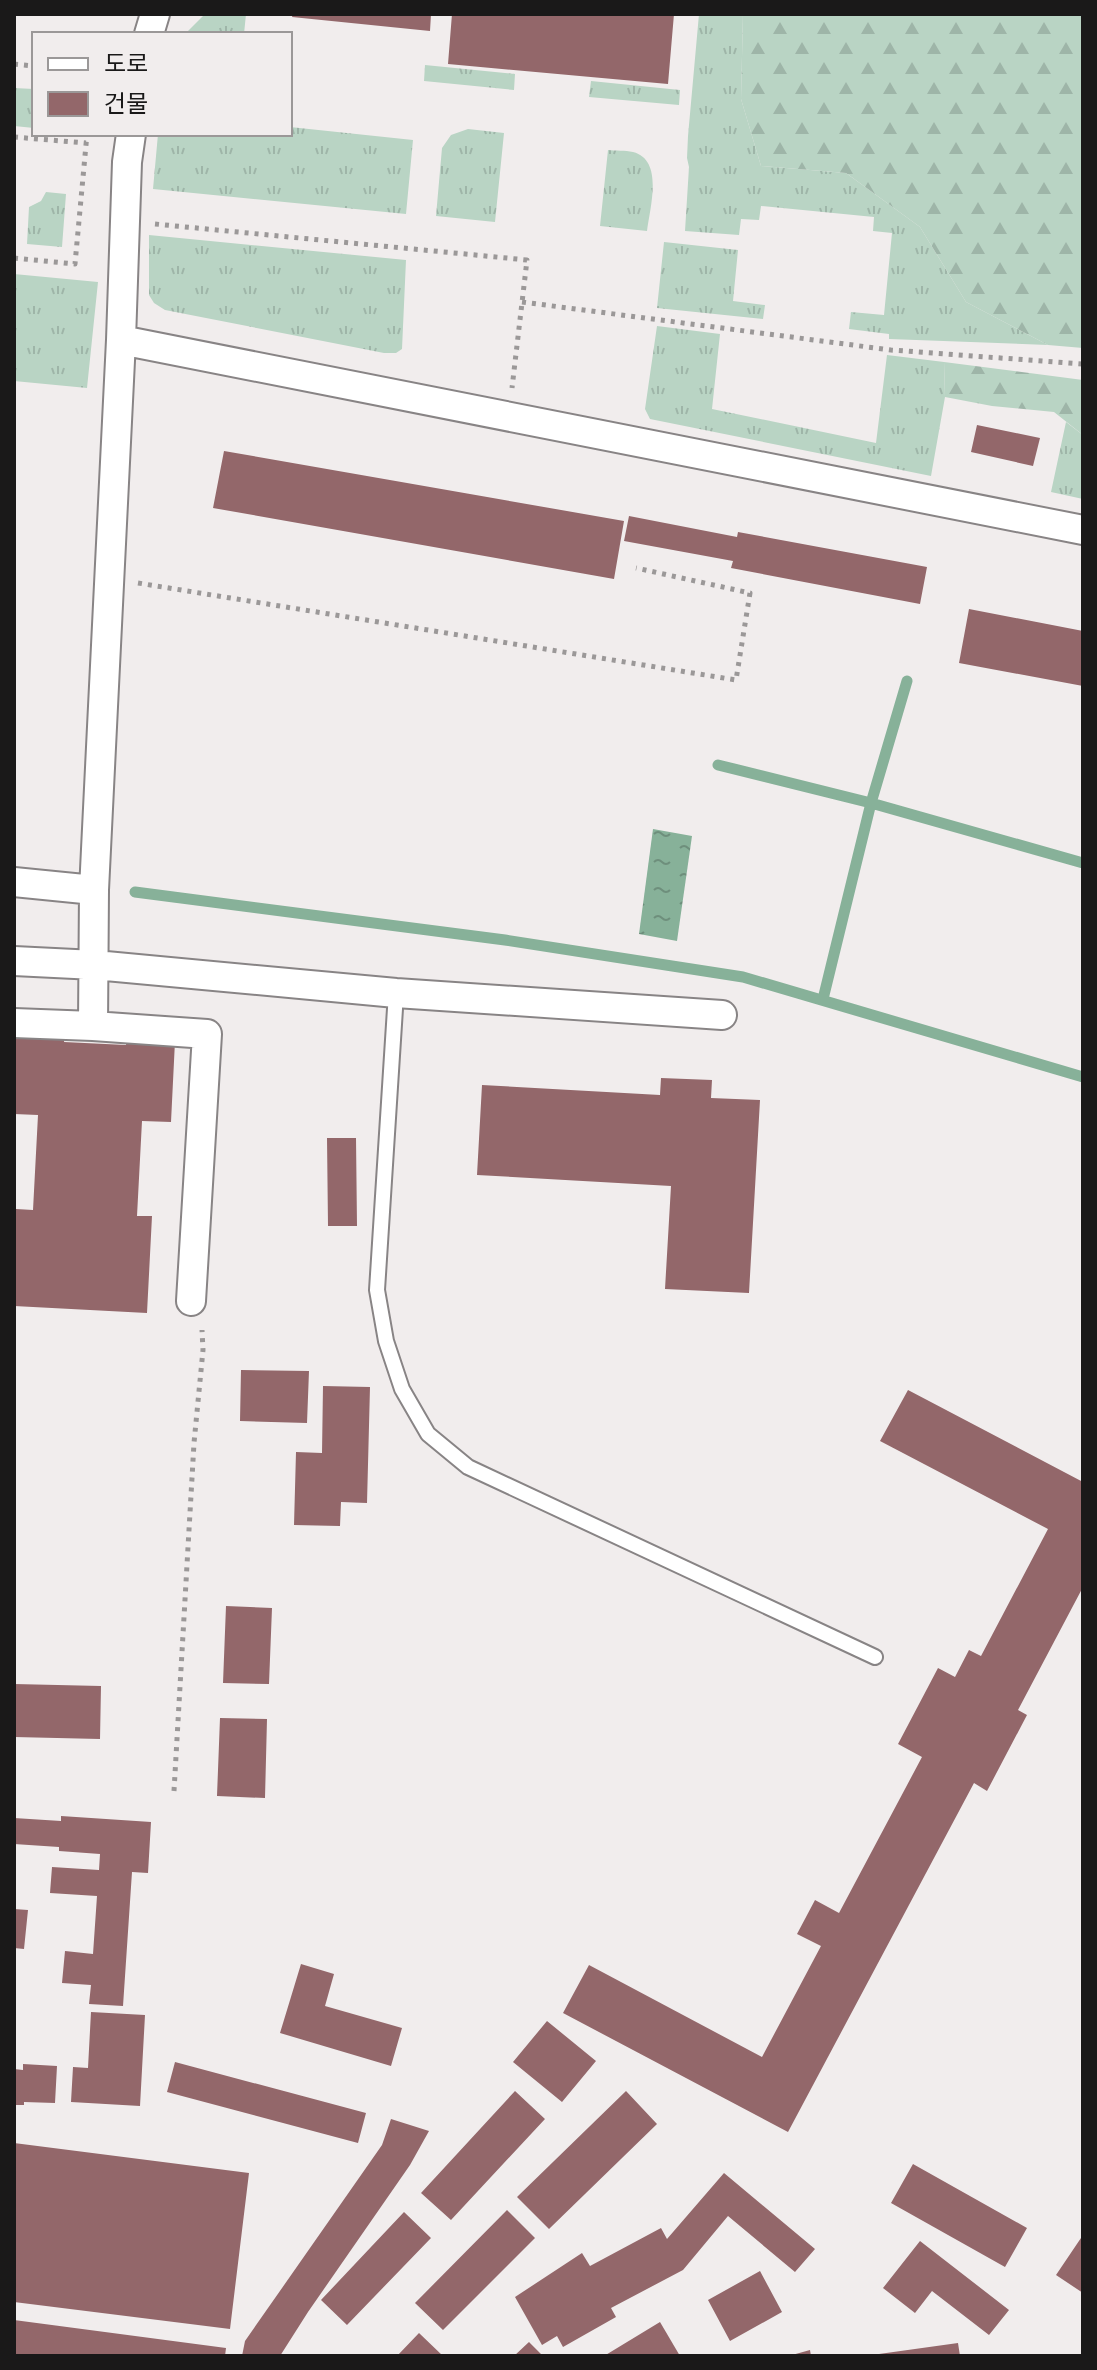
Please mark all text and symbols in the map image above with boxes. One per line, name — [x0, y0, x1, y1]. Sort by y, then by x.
legend — [32, 32, 292, 136]
text: 도로 — [104, 48, 148, 79]
text: 건물 — [104, 88, 148, 119]

